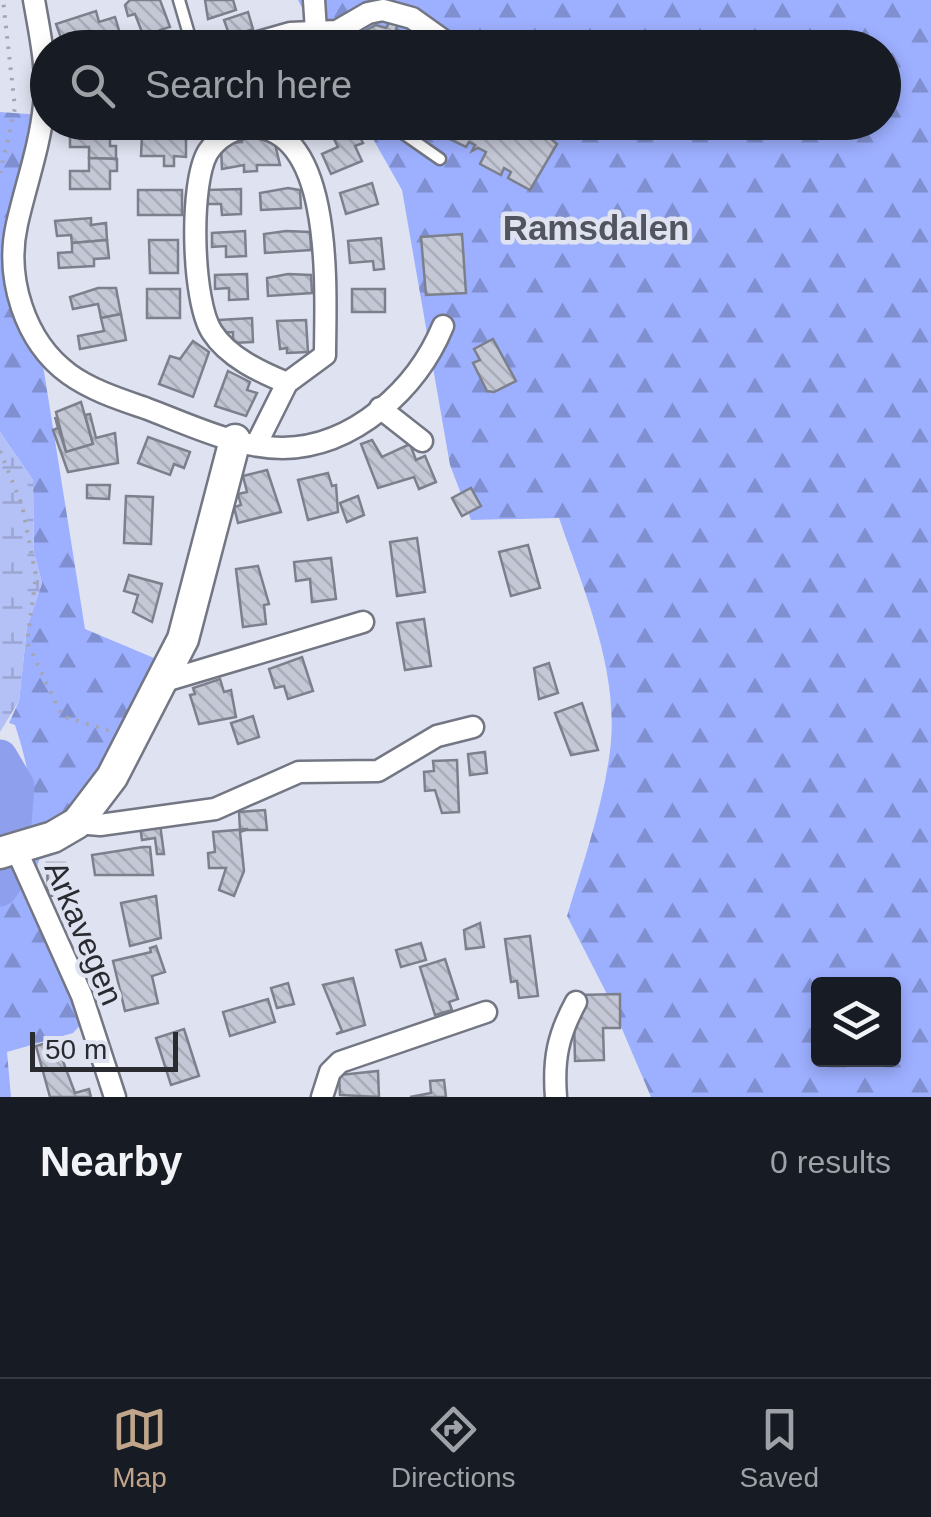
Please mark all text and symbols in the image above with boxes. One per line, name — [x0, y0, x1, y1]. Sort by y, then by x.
search box — [30, 30, 901, 140]
icon: search — [65, 58, 120, 113]
text: Search here — [145, 64, 352, 106]
district label: Ramsdalen — [503, 208, 689, 247]
street label: Arkavegen — [38, 856, 130, 1010]
map controls — [811, 977, 901, 1067]
button: layers — [811, 977, 901, 1067]
scale bar — [30, 1027, 178, 1072]
text: 50 m — [45, 1034, 107, 1065]
text: Nearby — [40, 1138, 182, 1185]
text: 0 results — [770, 1144, 891, 1180]
tab: Map — [112, 1402, 167, 1494]
tab: Directions — [391, 1402, 516, 1494]
tab: Saved — [740, 1402, 819, 1494]

